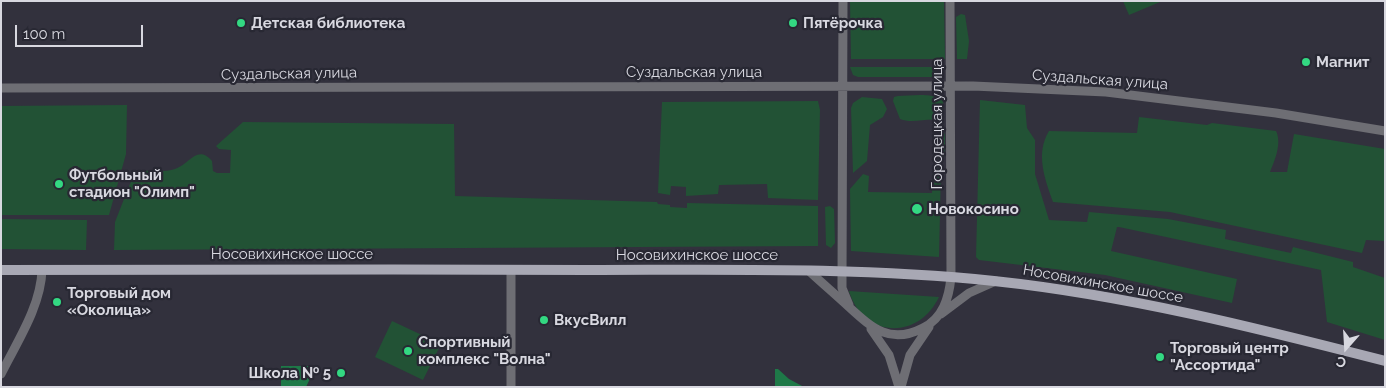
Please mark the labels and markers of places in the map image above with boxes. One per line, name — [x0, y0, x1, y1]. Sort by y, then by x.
place label: Детская библиотека — [251, 14, 405, 32]
place label: Пятёрочка — [803, 14, 883, 32]
marker: Детская библиотека — [235, 17, 247, 29]
marker: Пятёрочка — [787, 17, 799, 29]
place label: Магнит — [1316, 53, 1370, 71]
marker: Магнит — [1300, 56, 1312, 68]
place label: Футбольный стадион "Олимп" — [69, 166, 195, 201]
marker: Футбольный стадион "Олимп" — [53, 178, 65, 190]
place label: Новокосино — [928, 200, 1019, 218]
marker: Новокосино — [910, 202, 924, 216]
place label: Торговый дом «Околица» — [67, 284, 171, 319]
marker: Торговый дом «Околица» — [51, 296, 63, 308]
place label: ВкусВилл — [554, 311, 626, 329]
marker: ВкусВилл — [538, 314, 550, 326]
place label: Спортивный комплекс "Волна" — [418, 333, 551, 368]
place label: Торговый центр "Ассортида" — [1170, 339, 1289, 374]
marker: Спортивный комплекс "Волна" — [402, 345, 414, 357]
marker: Торговый центр "Ассортида" — [1154, 351, 1166, 363]
place label: Школа № 5 — [248, 364, 331, 382]
marker: Школа № 5 — [335, 367, 347, 379]

